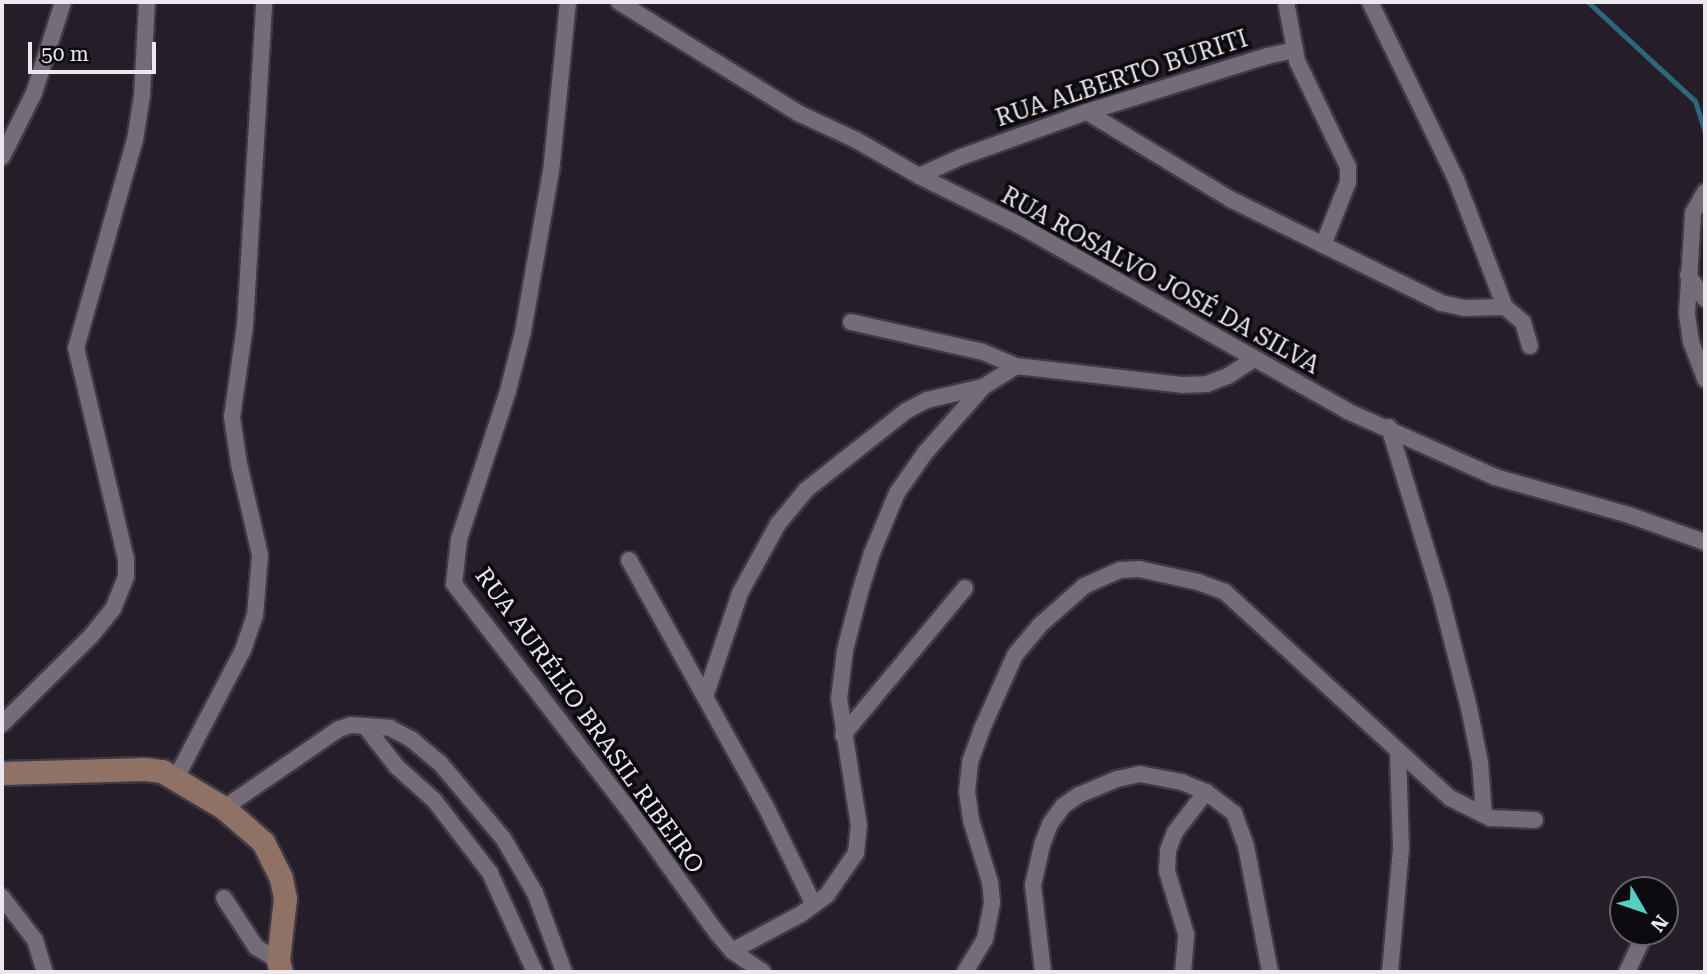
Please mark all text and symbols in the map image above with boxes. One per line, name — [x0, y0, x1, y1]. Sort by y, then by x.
street label: RUA ALBERTO BURITI — [992, 25, 1252, 133]
scale bar — [32, 28, 159, 72]
text: 50 m — [41, 42, 89, 66]
street label: RUA ROSALVO JOSÉ DA SILVA — [996, 181, 1324, 381]
street label: RUA AURÉLIO BRASIL RIBEIRO — [468, 563, 710, 879]
north arrow — [1609, 876, 1679, 946]
text: N — [1646, 910, 1673, 936]

